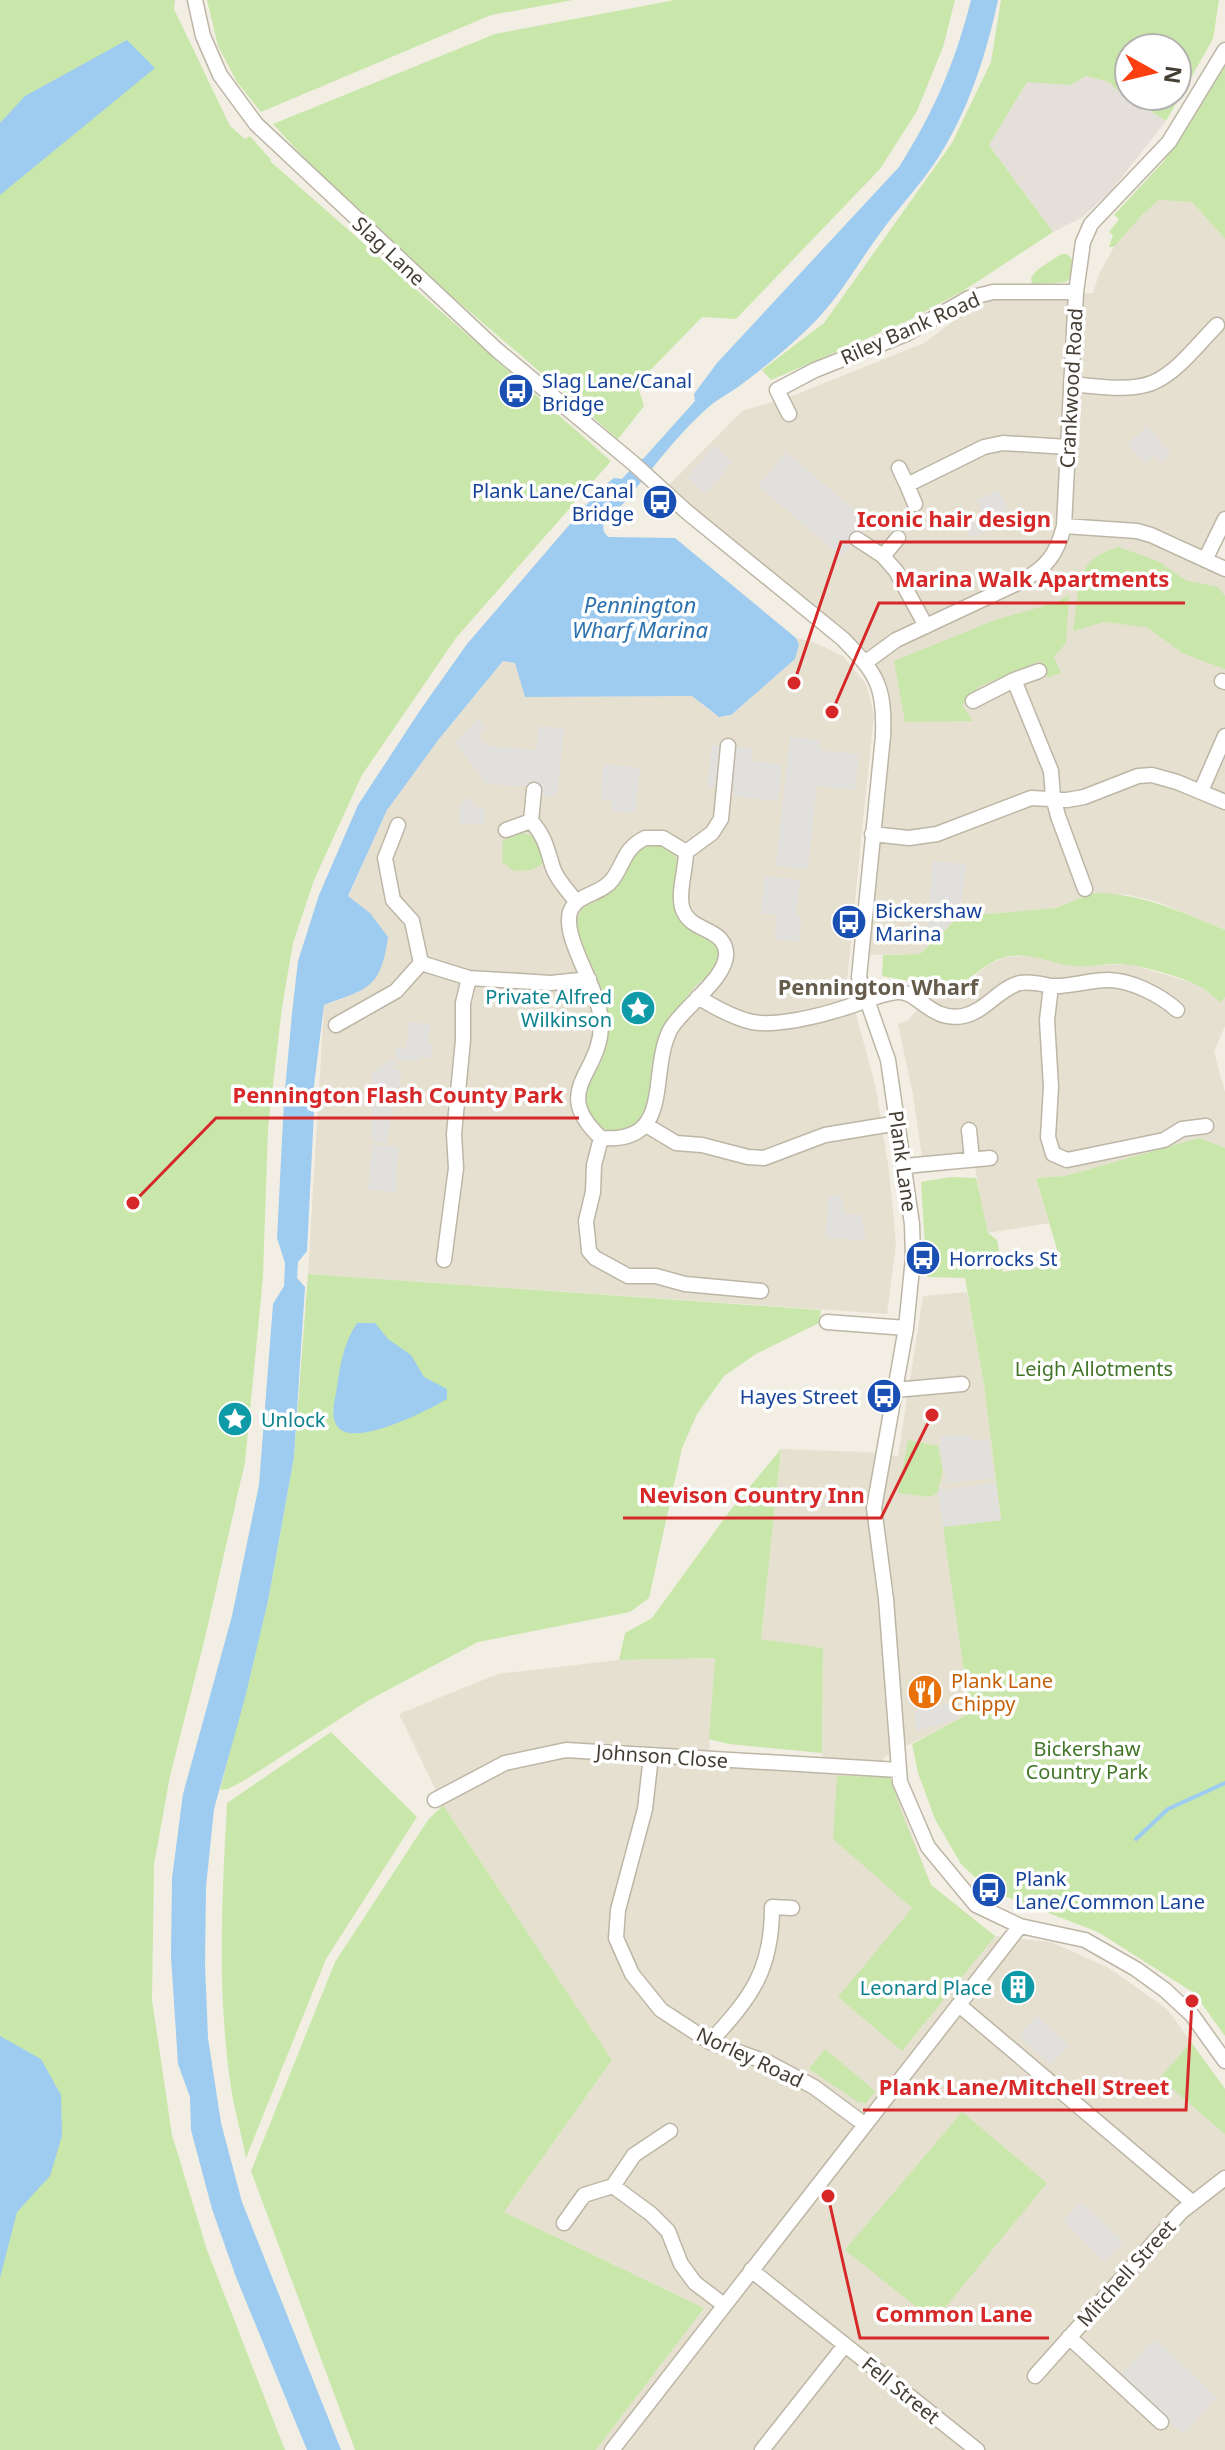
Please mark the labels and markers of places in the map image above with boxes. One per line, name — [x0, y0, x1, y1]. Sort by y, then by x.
place label: Slag Lane/Canal Bridge — [542, 367, 692, 417]
bus stop icon: Slag Lane/Canal Bridge — [497, 372, 535, 410]
place label: Plank Lane/Canal Bridge — [472, 477, 634, 527]
bus stop icon: Plank Lane/Canal Bridge — [641, 483, 679, 521]
callout: Iconic hair design — [841, 496, 1067, 542]
callout: Marina Walk Apartments — [879, 557, 1185, 603]
place label: Bickershaw Marina — [875, 897, 982, 947]
bus stop icon: Bickershaw Marina — [830, 903, 868, 941]
place label: Private Alfred Wilkinson — [485, 983, 612, 1033]
place icon: Private Alfred Wilkinson — [619, 989, 657, 1027]
callout: Pennington Flash County Park — [216, 1072, 579, 1118]
bus stop icon: Horrocks St — [904, 1239, 942, 1277]
place label: Horrocks St — [949, 1245, 1057, 1272]
bus stop icon: Hayes Street — [865, 1377, 903, 1415]
place label: Hayes Street — [740, 1383, 858, 1410]
place icon: Unlock — [216, 1400, 254, 1438]
place label: Unlock — [261, 1406, 326, 1433]
callout: Nevison Country Inn — [623, 1472, 881, 1518]
place label: Plank Lane Chippy — [951, 1667, 1053, 1717]
restaurant icon: Plank Lane Chippy — [906, 1673, 944, 1711]
place label: Plank Lane/Common Lane — [1015, 1865, 1205, 1915]
bus stop icon: Plank Lane/Common Lane — [970, 1871, 1008, 1909]
building icon: Leonard Place — [999, 1968, 1037, 2006]
place label: Leonard Place — [860, 1974, 992, 2001]
callout: Plank Lane/Mitchell Street — [863, 2064, 1186, 2110]
callout: Common Lane — [860, 2292, 1049, 2338]

